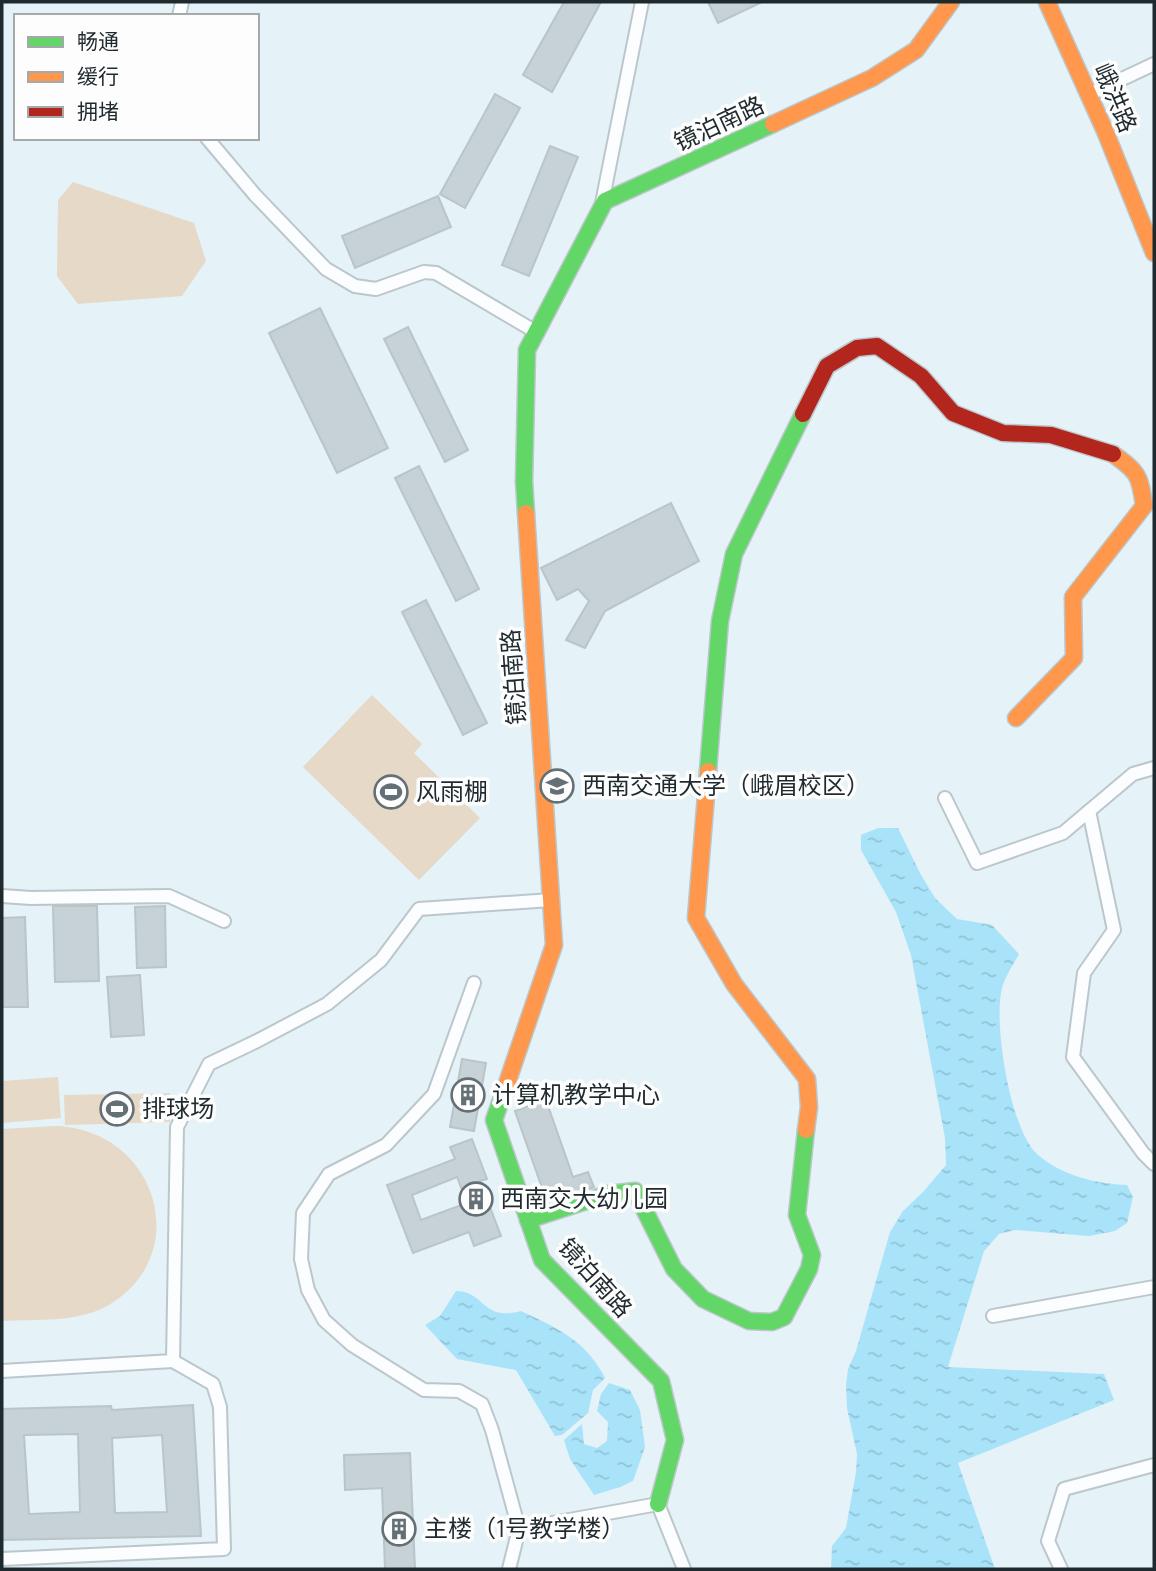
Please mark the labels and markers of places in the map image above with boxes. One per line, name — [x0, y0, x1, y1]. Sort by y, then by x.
school or university icon: 西南交通大学（峨眉校区） — [538, 767, 576, 805]
place label: 西南交通大学（峨眉校区） — [582, 768, 870, 801]
sports icon: 风雨棚 — [372, 773, 410, 811]
place label: 风雨棚 — [416, 774, 488, 807]
building icon: 计算机教学中心 — [449, 1076, 487, 1114]
place label: 计算机教学中心 — [492, 1077, 660, 1110]
sports icon: 排球场 — [98, 1090, 136, 1128]
place label: 排球场 — [142, 1091, 214, 1124]
building icon: 西南交大幼儿园 — [457, 1180, 495, 1218]
place label: 西南交大幼儿园 — [500, 1181, 668, 1214]
building icon: 主楼（1号教学楼） — [380, 1510, 418, 1548]
place label: 主楼（1号教学楼） — [424, 1511, 625, 1544]

